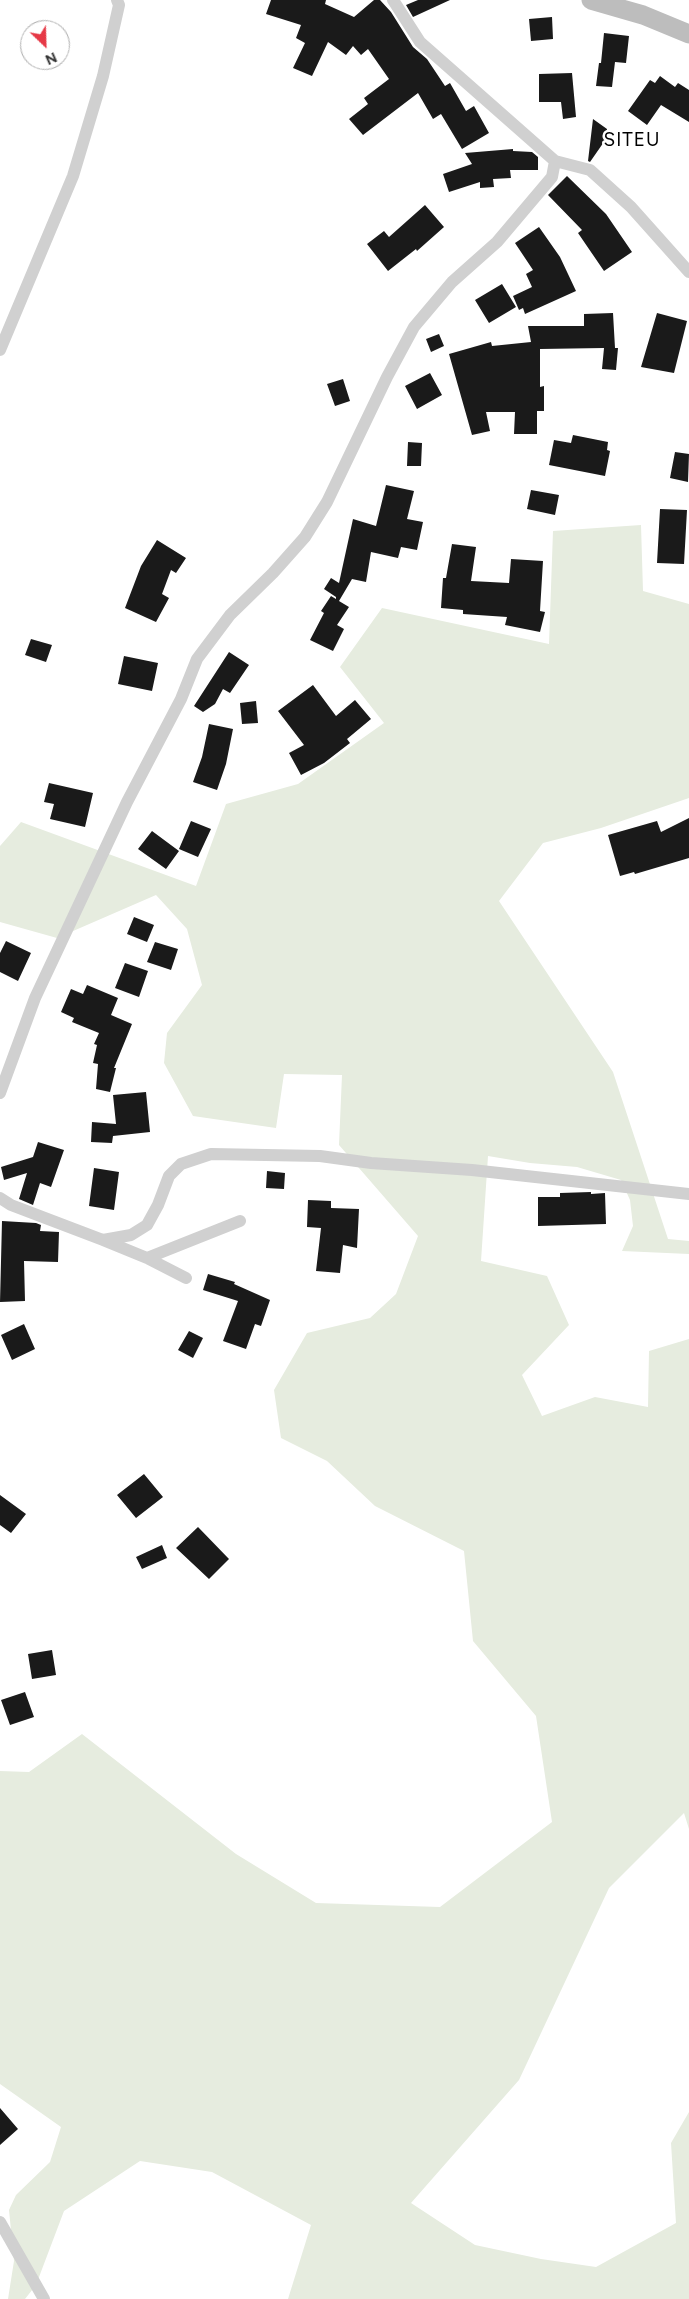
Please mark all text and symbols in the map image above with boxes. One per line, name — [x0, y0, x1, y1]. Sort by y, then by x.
north arrow — [20, 20, 70, 70]
text: N — [43, 48, 59, 68]
district label: SITEU — [603, 129, 661, 151]

